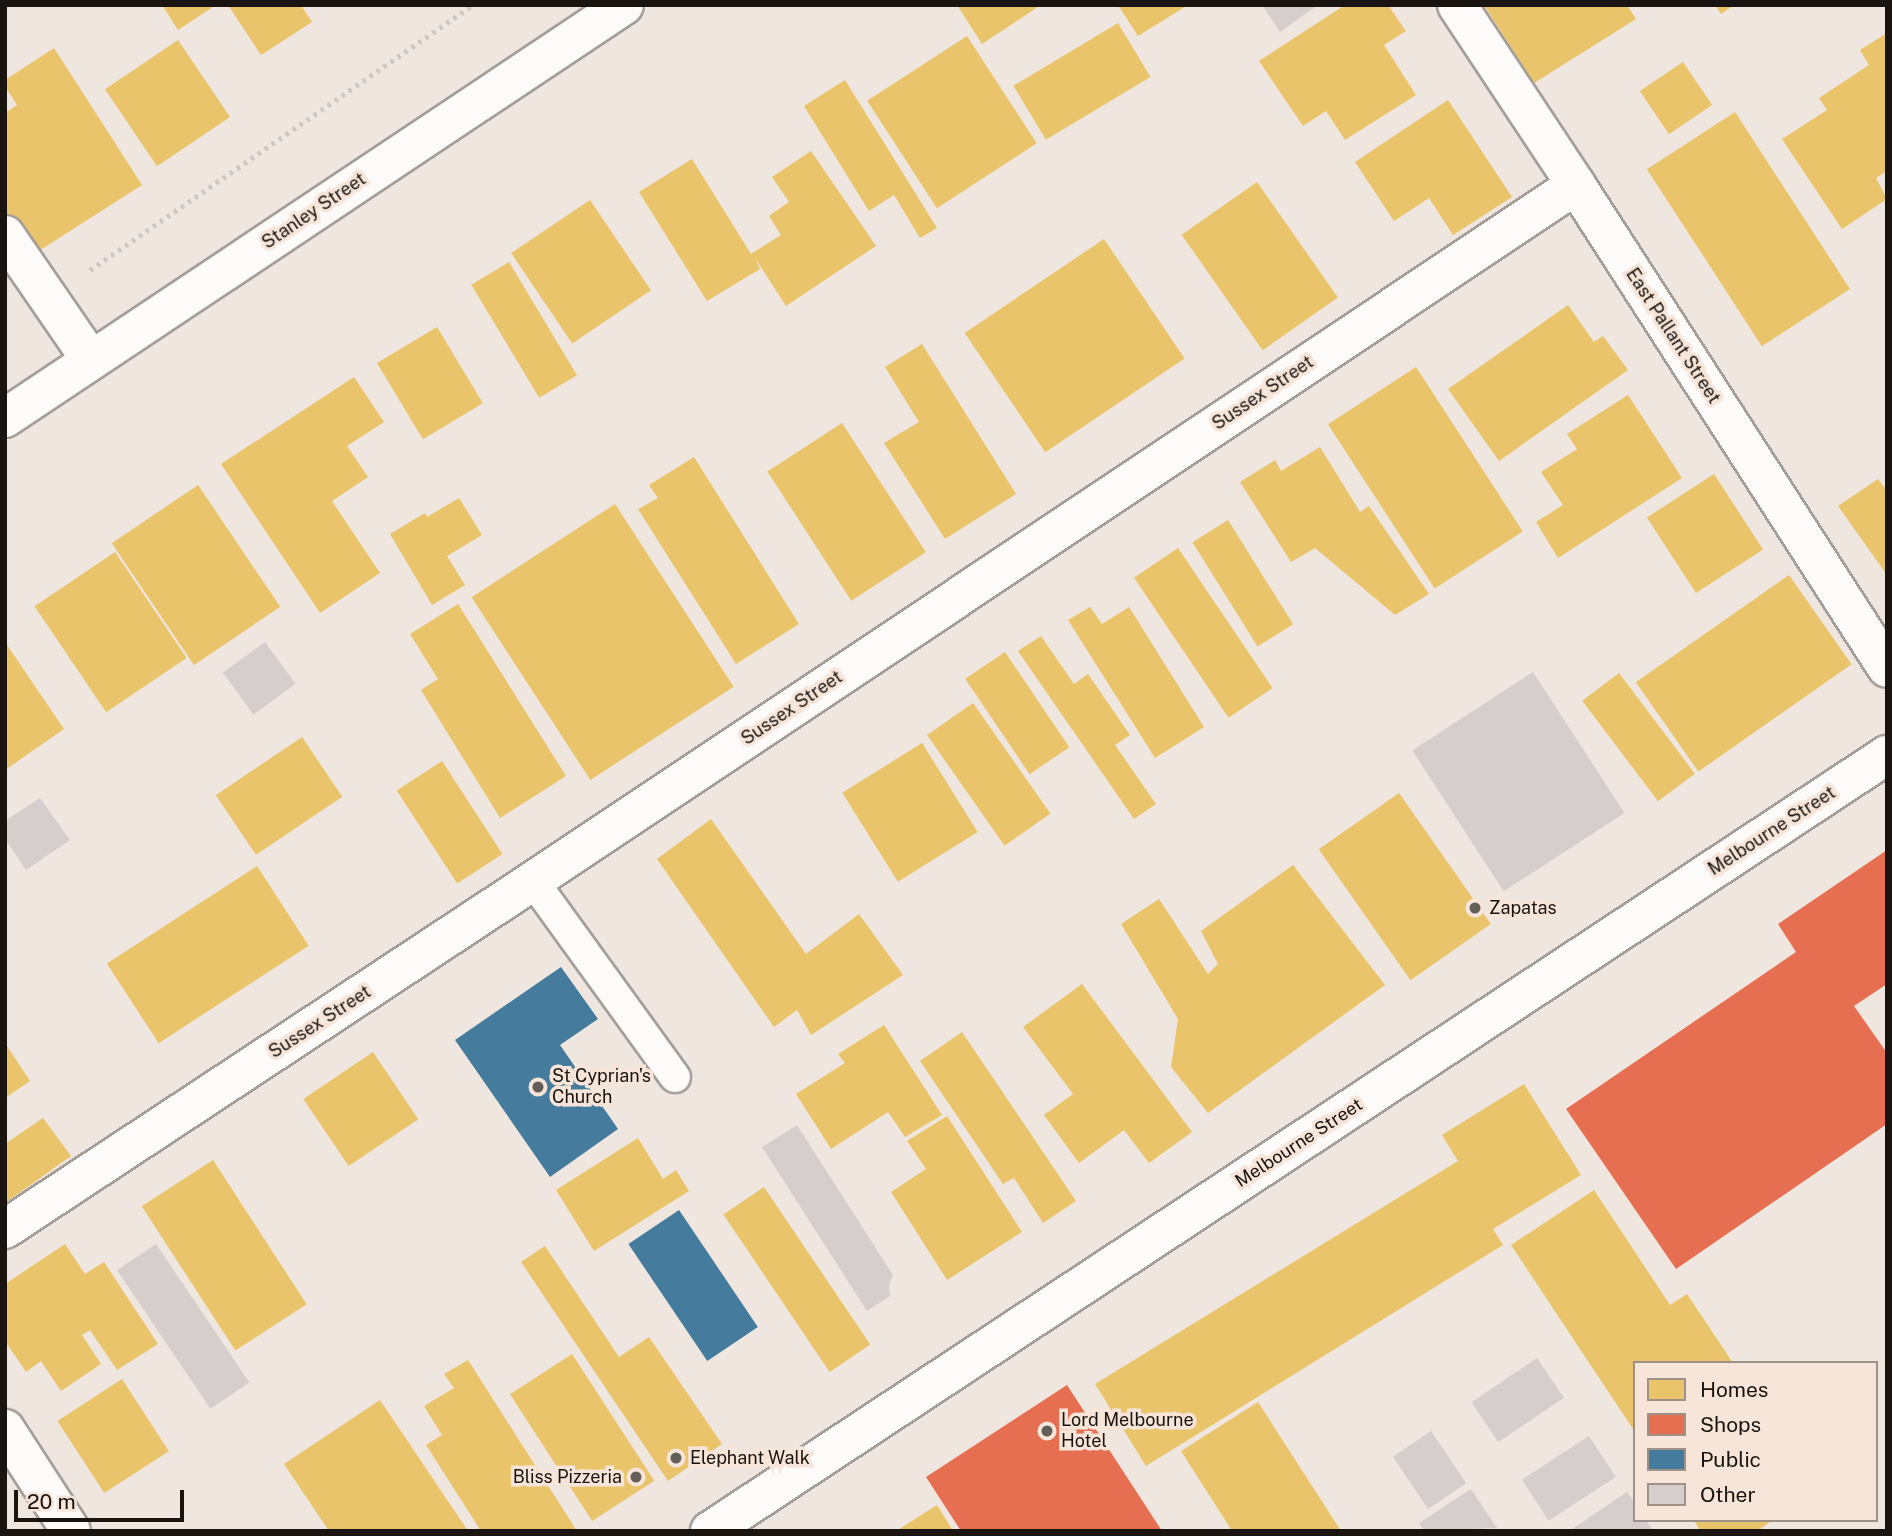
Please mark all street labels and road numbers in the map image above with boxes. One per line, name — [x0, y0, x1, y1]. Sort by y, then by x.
street label: Stanley Street — [258, 168, 370, 254]
street label: East Pallant Street — [1621, 264, 1725, 408]
street label: Sussex Street — [1208, 351, 1318, 435]
street label: Sussex Street — [737, 666, 847, 750]
street label: Melbourne Street — [1704, 782, 1840, 880]
street label: Sussex Street — [265, 981, 375, 1063]
street label: Melbourne Street — [1231, 1094, 1367, 1192]

